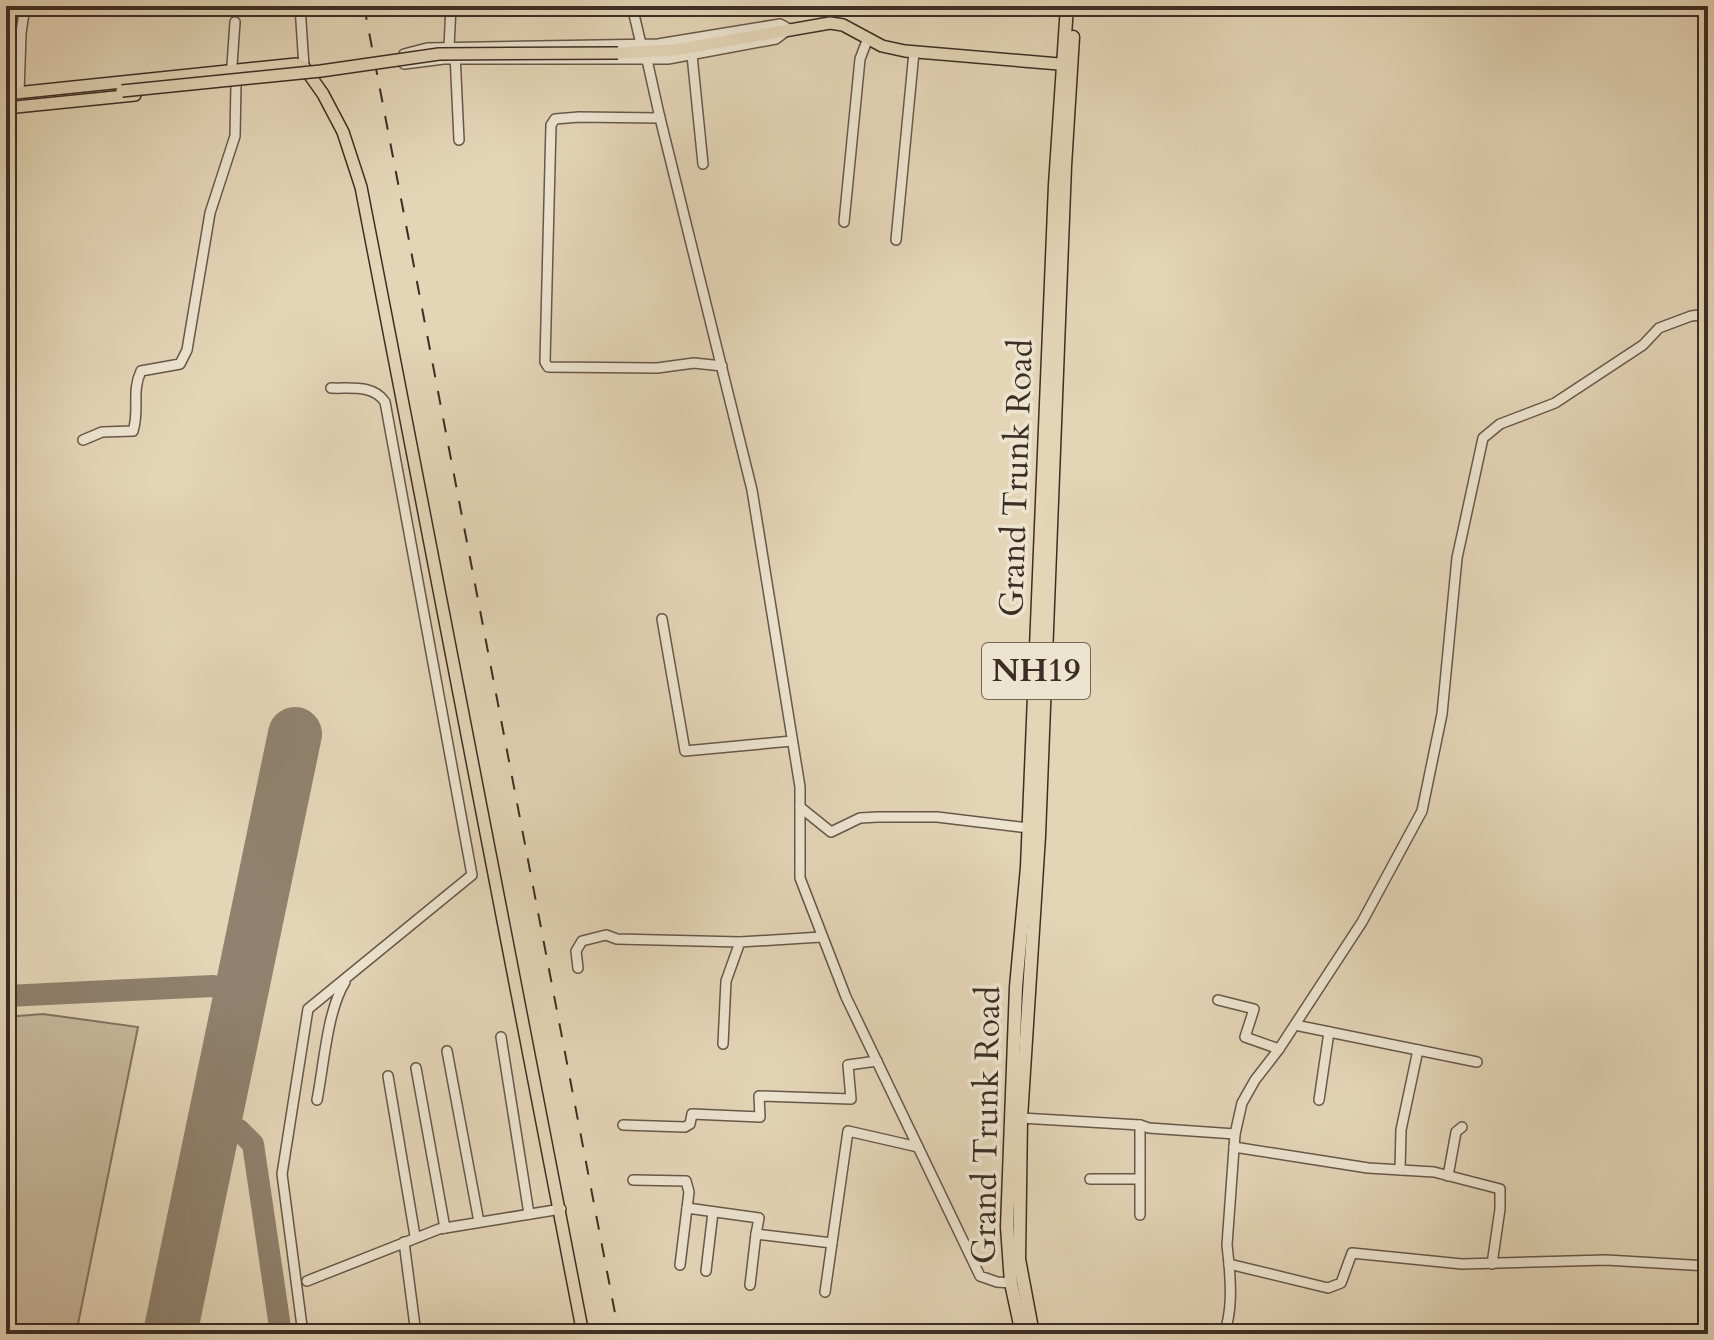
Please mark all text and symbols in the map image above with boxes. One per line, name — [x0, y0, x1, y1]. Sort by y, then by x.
street label: Grand Trunk Road — [988, 338, 1044, 618]
road number: NH19 — [982, 643, 1090, 699]
street label: Grand Trunk Road — [961, 986, 1011, 1264]

